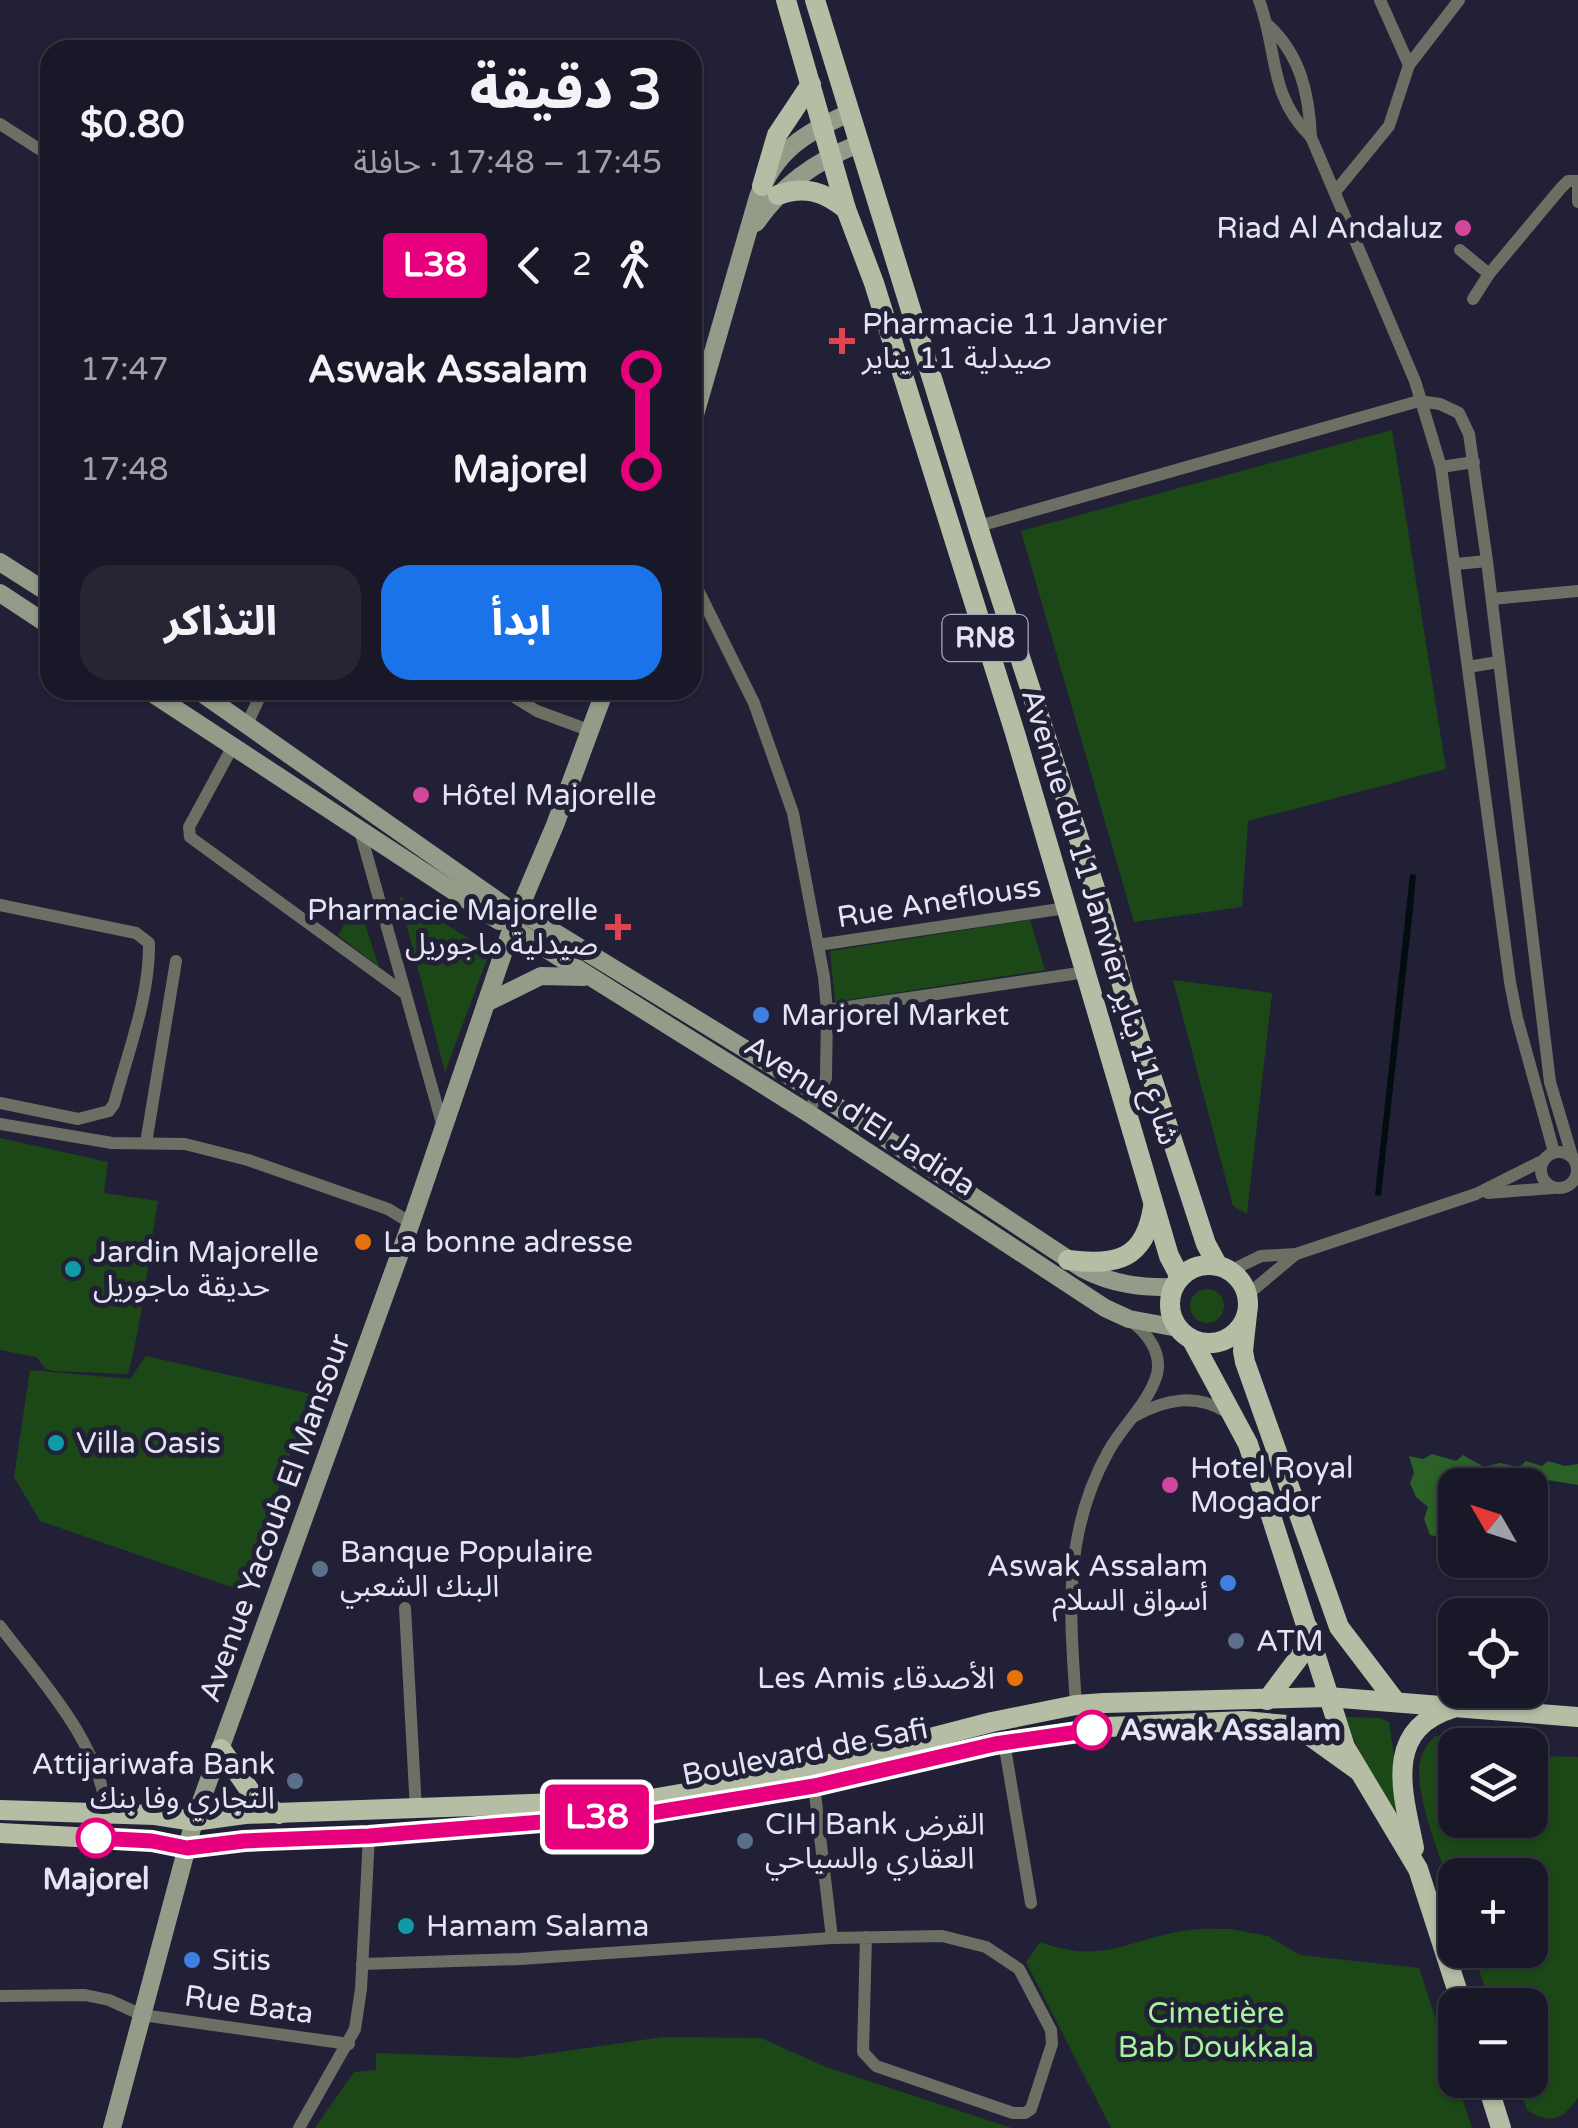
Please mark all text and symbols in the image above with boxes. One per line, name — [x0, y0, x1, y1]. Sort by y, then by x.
text: 3 دقيقة — [470, 58, 662, 124]
text: $0.80 — [80, 102, 185, 148]
text: 17:45 – 17:48 · حافلة — [353, 144, 662, 182]
place label: Riad Al Andaluz — [1216, 210, 1443, 247]
marker: Riad Al Andaluz — [1452, 217, 1474, 239]
icon: back — [502, 238, 557, 293]
icon: walk — [607, 238, 662, 293]
text: L38 — [403, 244, 467, 286]
text: 2 — [572, 246, 592, 284]
place label: Pharmacie 11 Janvier صيدلية 11 يناير — [861, 306, 1168, 377]
marker: Pharmacie 11 Janvier صيدلية 11 يناير — [831, 330, 853, 352]
text: Aswak Assalam — [308, 347, 588, 393]
text: 17:47 — [80, 351, 169, 389]
text: Majorel — [452, 447, 588, 493]
text: 17:48 — [80, 451, 169, 489]
button: التذاكر — [80, 565, 361, 680]
button: ابدأ — [381, 565, 662, 680]
road number: RN8 — [942, 615, 1028, 661]
street label: Avenue du 11 Janvier شارع 11 يناير — [1010, 685, 1187, 1150]
place label: Hôtel Majorelle — [441, 777, 657, 814]
marker: Hôtel Majorelle — [410, 784, 432, 806]
street label: Rue Aneflouss — [834, 868, 1044, 936]
place label: Pharmacie Majorelle صيدلية ماجوريل — [307, 892, 598, 963]
marker: Pharmacie Majorelle صيدلية ماجوريل — [607, 916, 629, 938]
place label: Marjorel Market — [781, 997, 1009, 1034]
marker: Marjorel Market — [750, 1004, 772, 1026]
street label: Avenue d'El Jadida — [737, 1027, 983, 1205]
place label: La bonne adresse — [383, 1224, 633, 1261]
marker: La bonne adresse — [352, 1231, 374, 1253]
place label: Jardin Majorelle حديقة ماجوريل — [93, 1234, 319, 1305]
marker: Jardin Majorelle حديقة ماجوريل — [62, 1258, 84, 1280]
street label: Avenue Yacoub El Mansour — [191, 1329, 359, 1707]
place label: Villa Oasis — [76, 1425, 221, 1462]
marker: Villa Oasis — [45, 1432, 67, 1454]
place label: Hotel Royal Mogador — [1190, 1450, 1354, 1521]
north arrow — [1438, 1468, 1548, 1578]
map controls — [1438, 1468, 1548, 2098]
marker: Hotel Royal Mogador — [1159, 1474, 1181, 1496]
place label: Banque Populaire البنك الشعبي — [340, 1534, 593, 1608]
place label: Aswak Assalam أسواق السلام — [987, 1548, 1208, 1622]
marker: Banque Populaire البنك الشعبي — [309, 1558, 331, 1580]
marker: Aswak Assalam أسواق السلام — [1217, 1572, 1239, 1594]
button: locate — [1438, 1598, 1548, 1708]
place label: ATM — [1256, 1623, 1324, 1660]
marker: ATM — [1225, 1630, 1247, 1652]
place label: Les Amis الأصدقاء — [757, 1660, 995, 1697]
marker: Les Amis الأصدقاء — [1004, 1667, 1026, 1689]
street label: Boulevard de Safi — [679, 1710, 931, 1794]
marker: Aswak Assalam — [1073, 1711, 1111, 1749]
place label: Aswak Assalam — [1120, 1712, 1341, 1749]
button: layers — [1438, 1728, 1548, 1838]
place label: Attijariwafa Bank التجاري وفا بنك — [32, 1746, 275, 1820]
marker: Attijariwafa Bank التجاري وفا بنك — [284, 1770, 306, 1792]
line badge: L38 — [540, 1784, 654, 1850]
text: L38 — [565, 1796, 629, 1838]
place label: CIH Bank القرض العقاري والسياحي — [765, 1806, 985, 1880]
marker: Majorel — [77, 1819, 115, 1857]
marker: CIH Bank القرض العقاري والسياحي — [734, 1830, 756, 1852]
button: + — [1438, 1858, 1548, 1968]
place label: Majorel — [42, 1861, 150, 1898]
place label: Hamam Salama — [426, 1908, 649, 1945]
marker: Hamam Salama — [395, 1915, 417, 1937]
place label: Sitis — [212, 1942, 271, 1979]
marker: Sitis — [181, 1949, 203, 1971]
street label: Rue Bata — [182, 1978, 316, 2032]
button: − — [1438, 1988, 1548, 2098]
park label: Cimetière Bab Doukkala — [1118, 1995, 1314, 2066]

